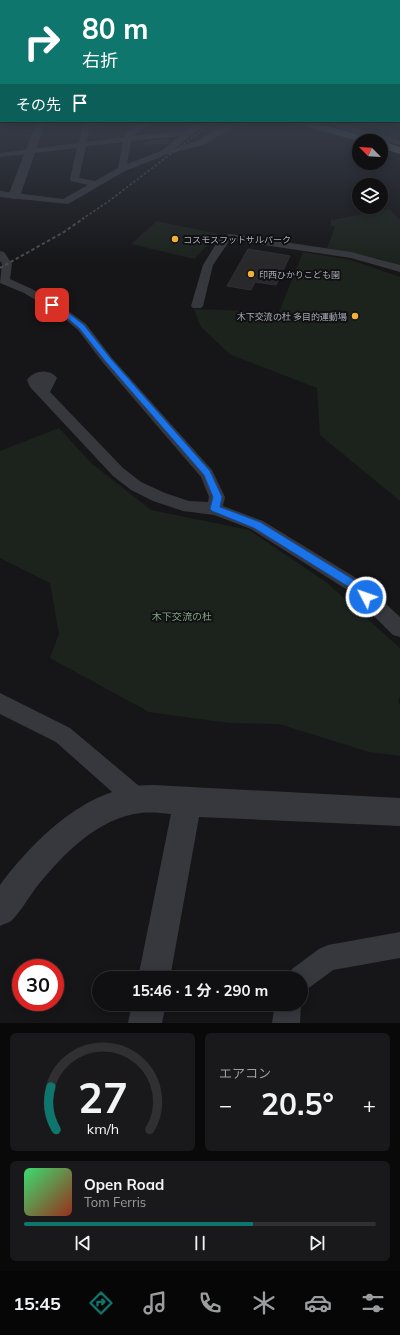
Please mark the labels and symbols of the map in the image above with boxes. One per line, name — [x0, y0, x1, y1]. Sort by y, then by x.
north arrow — [352, 134, 388, 170]
marker: コスモスフットサルパーク — [170, 234, 180, 244]
place label: コスモスフットサルパーク — [183, 234, 291, 245]
marker: 印西ひかりこども園 — [246, 269, 256, 279]
place label: 印西ひかりこども園 — [259, 269, 340, 280]
pin — [35, 288, 69, 322]
place label: 木下交流の杜 多目的運動場 — [237, 311, 347, 322]
marker: 木下交流の杜 多目的運動場 — [350, 311, 360, 321]
position arrow — [345, 576, 387, 618]
park label: 木下交流の杜 — [152, 610, 212, 623]
speed limit sign: 30 — [12, 959, 64, 1011]

